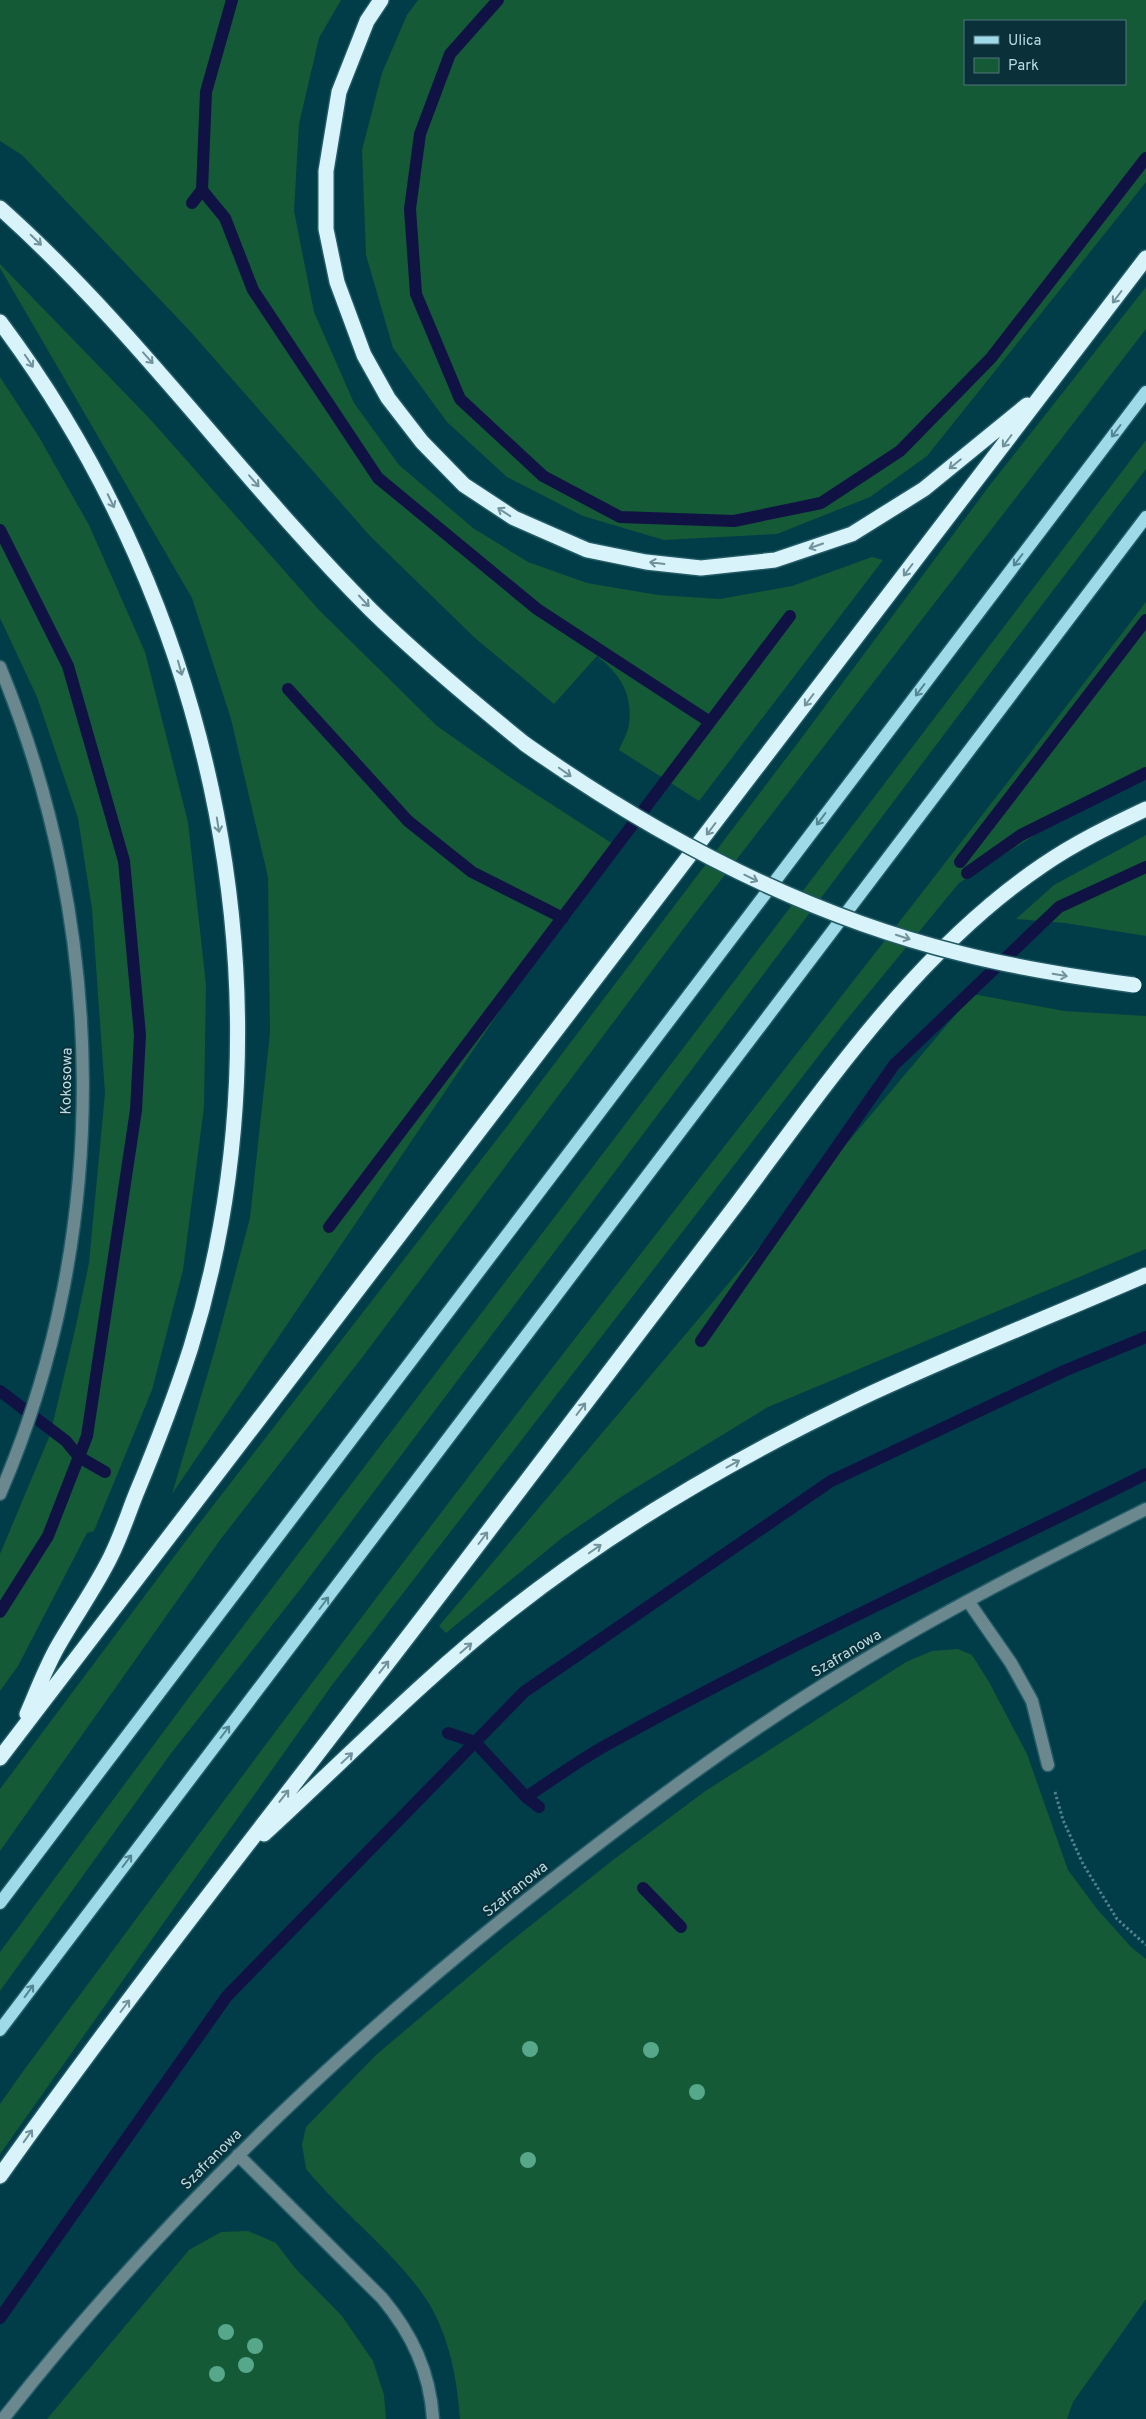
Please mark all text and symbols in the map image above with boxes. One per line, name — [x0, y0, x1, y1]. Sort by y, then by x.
legend — [964, 20, 1126, 85]
text: Ulica — [1008, 32, 1041, 51]
text: Park — [1008, 57, 1039, 76]
one-way arrow — [30, 234, 43, 246]
one-way arrow — [1111, 290, 1122, 303]
one-way arrow — [142, 352, 154, 365]
one-way arrow — [24, 354, 34, 368]
one-way arrow — [1111, 424, 1122, 437]
one-way arrow — [1002, 434, 1012, 448]
one-way arrow — [949, 458, 962, 469]
one-way arrow — [249, 475, 260, 488]
one-way arrow — [106, 494, 116, 509]
one-way arrow — [498, 506, 512, 516]
one-way arrow — [809, 542, 825, 551]
one-way arrow — [1013, 553, 1023, 567]
one-way arrow — [649, 558, 665, 568]
one-way arrow — [903, 564, 914, 577]
one-way arrow — [358, 595, 370, 608]
one-way arrow — [175, 659, 185, 675]
one-way arrow — [914, 683, 925, 696]
one-way arrow — [804, 693, 815, 706]
one-way arrow — [558, 767, 572, 777]
one-way arrow — [816, 812, 827, 825]
one-way arrow — [214, 817, 224, 833]
one-way arrow — [705, 822, 716, 835]
one-way arrow — [743, 874, 758, 884]
one-way arrow — [894, 932, 910, 942]
one-way arrow — [1052, 971, 1068, 981]
street label: Kokosowa — [57, 1047, 78, 1115]
one-way arrow — [576, 1402, 586, 1416]
one-way arrow — [725, 1459, 740, 1468]
one-way arrow — [478, 1531, 488, 1545]
one-way arrow — [588, 1544, 602, 1554]
one-way arrow — [319, 1596, 329, 1610]
street label: Szafranowa — [808, 1626, 885, 1683]
one-way arrow — [459, 1642, 472, 1653]
one-way arrow — [378, 1661, 389, 1674]
one-way arrow — [220, 1726, 231, 1739]
one-way arrow — [340, 1752, 353, 1764]
one-way arrow — [279, 1789, 290, 1802]
one-way arrow — [122, 1854, 132, 1868]
street label: Szafranowa — [479, 1858, 552, 1922]
one-way arrow — [24, 1984, 34, 1998]
one-way arrow — [119, 2000, 130, 2013]
street label: Szafranowa — [178, 2126, 247, 2195]
one-way arrow — [23, 2130, 33, 2144]

